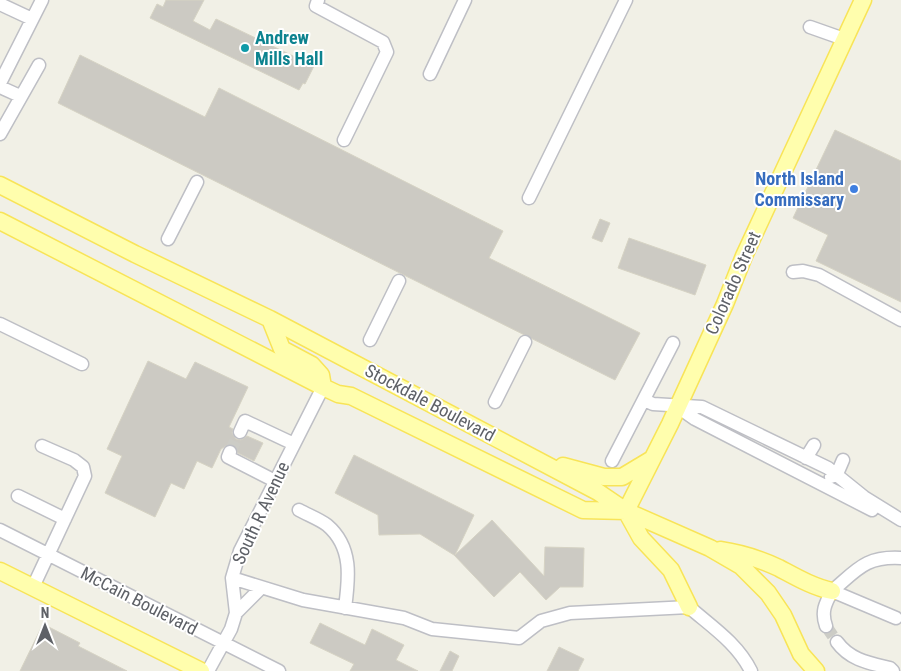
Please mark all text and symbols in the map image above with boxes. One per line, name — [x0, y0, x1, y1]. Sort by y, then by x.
place label: Andrew Mills Hall — [255, 27, 323, 69]
marker: Andrew Mills Hall — [239, 42, 251, 54]
place label: North Island Commissary — [755, 168, 844, 210]
marker: North Island Commissary — [848, 183, 860, 195]
street label: Colorado Street — [700, 228, 765, 338]
street label: Stockdale Boulevard — [362, 359, 499, 446]
street label: South R Avenue — [228, 458, 293, 567]
street label: McCain Boulevard — [77, 562, 201, 639]
north arrow — [20, 601, 70, 651]
text: N — [41, 605, 49, 621]

